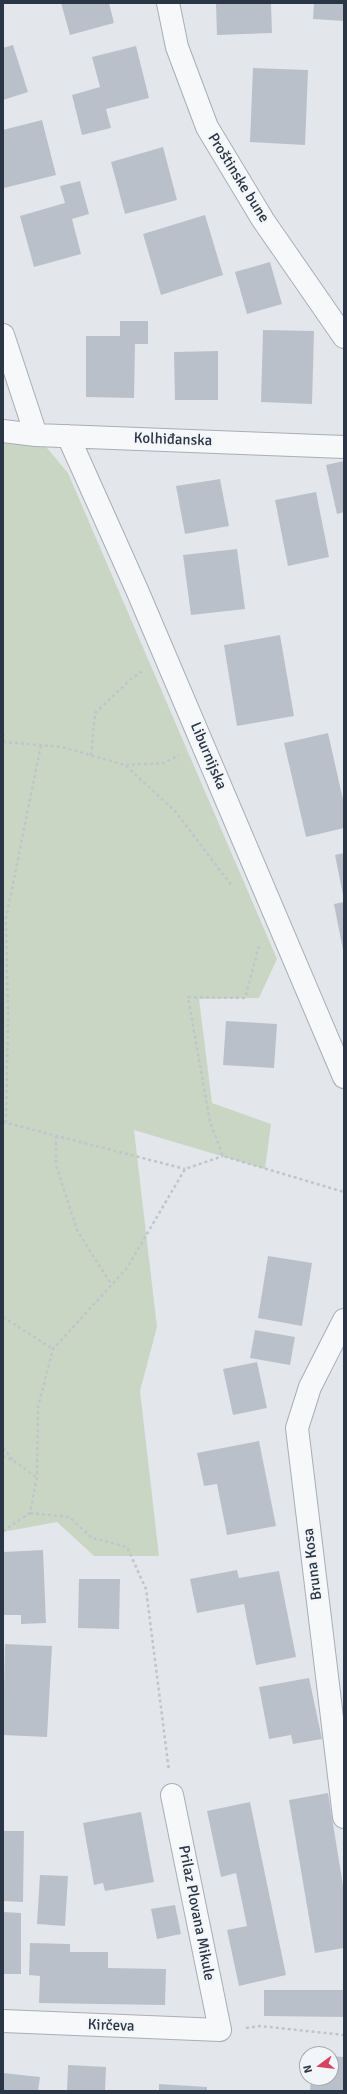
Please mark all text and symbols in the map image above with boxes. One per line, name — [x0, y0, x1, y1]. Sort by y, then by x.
street label: Proštinske bune — [203, 130, 273, 226]
street label: Kolhiđanska — [133, 430, 213, 450]
street label: Liburnijska — [186, 720, 230, 792]
street label: Bruna Kosa — [300, 1527, 326, 1601]
street label: Prilaz Plovana Mikule — [174, 1844, 218, 1982]
street label: Kirčeva — [87, 2016, 135, 2036]
north arrow — [299, 2046, 339, 2086]
text: N — [301, 2064, 315, 2074]

